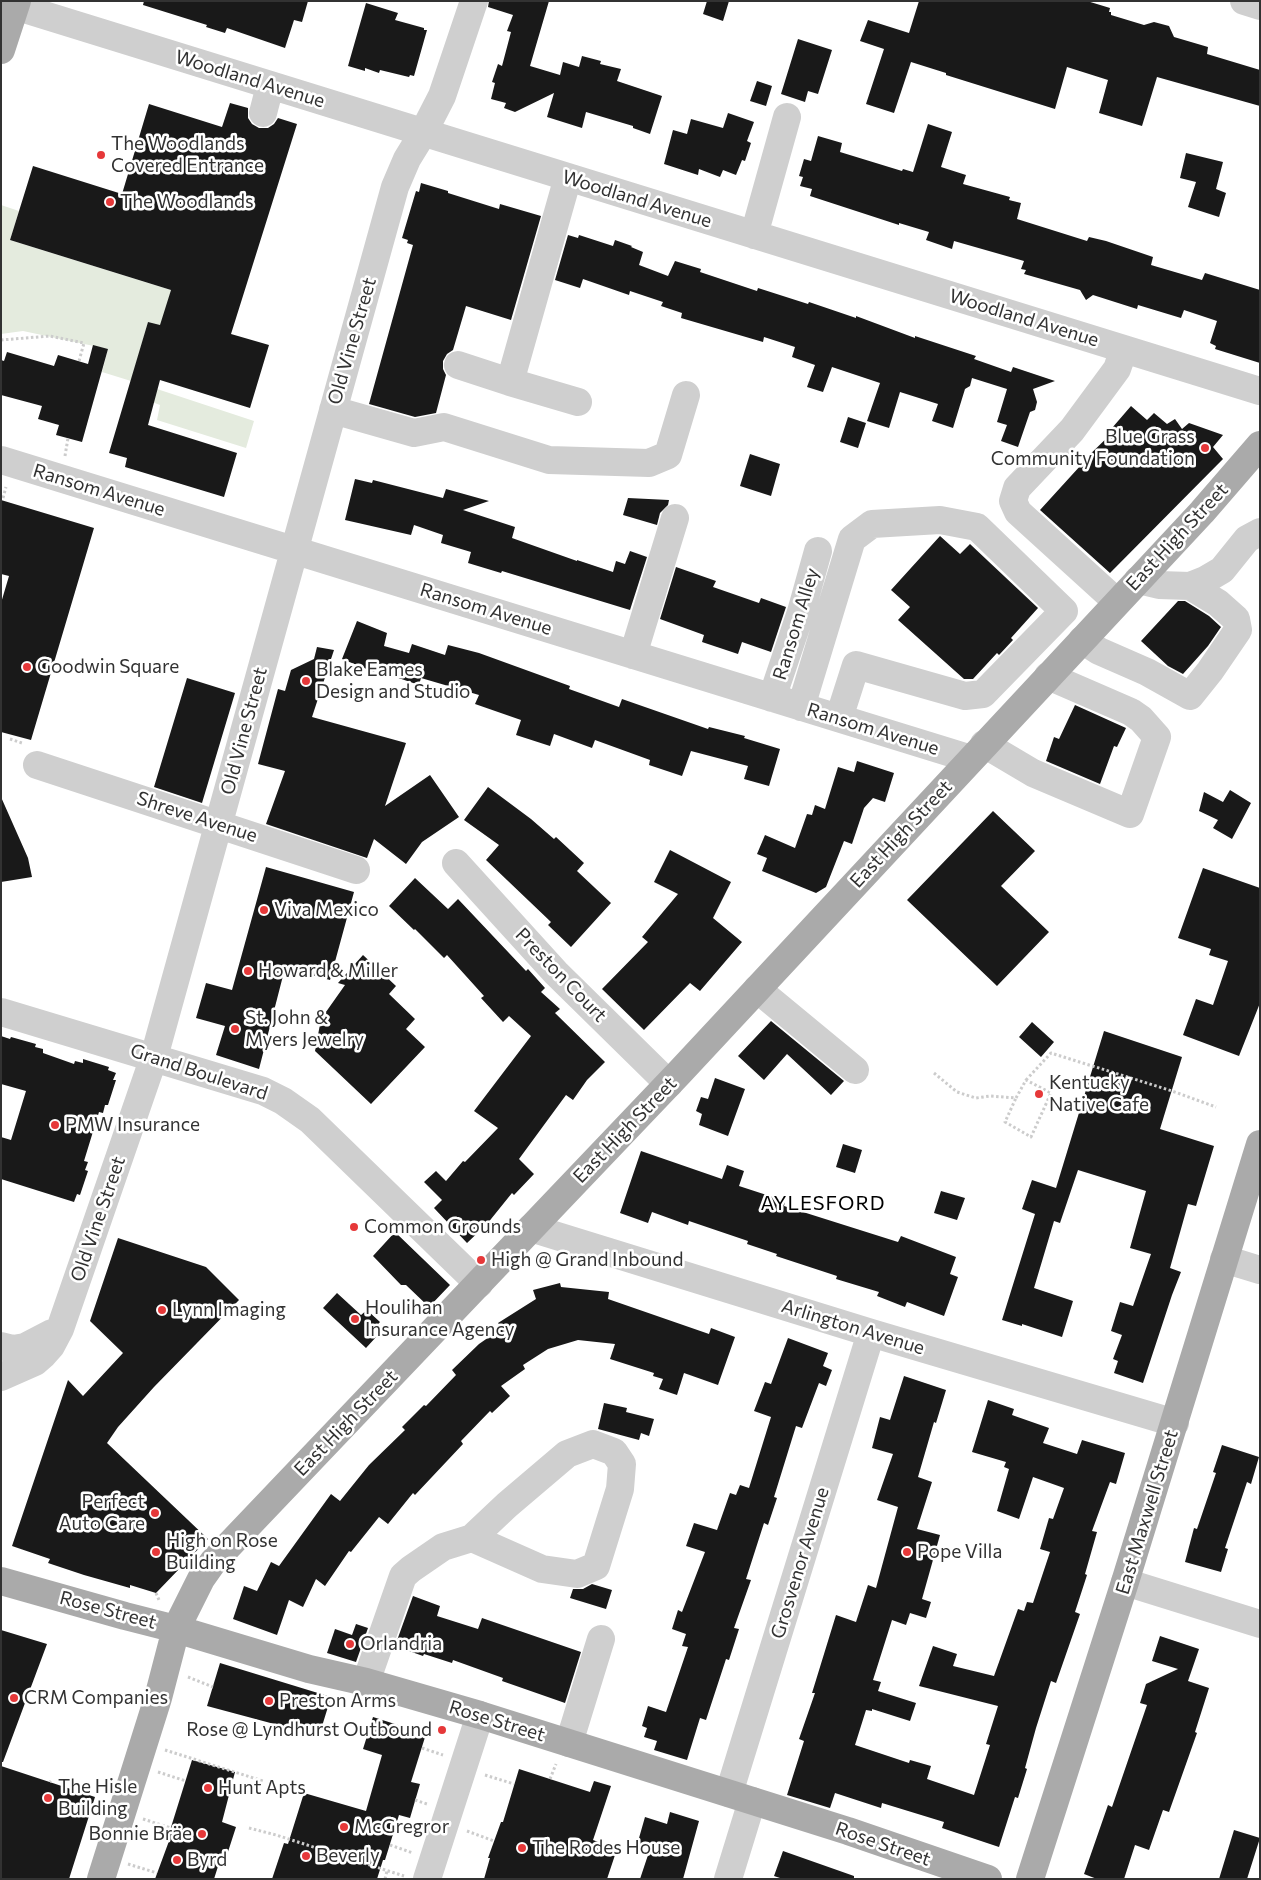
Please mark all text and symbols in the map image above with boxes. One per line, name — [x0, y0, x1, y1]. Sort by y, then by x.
street label: Woodland Avenue — [172, 45, 328, 113]
place label: The Woodlands Covered Entrance — [111, 133, 264, 177]
marker: The Woodlands Covered Entrance — [95, 149, 107, 161]
street label: Woodland Avenue — [559, 165, 715, 233]
place label: The Woodlands — [120, 191, 254, 213]
marker: The Woodlands — [104, 196, 116, 208]
street label: Old Vine Street — [323, 275, 381, 407]
street label: Woodland Avenue — [946, 284, 1102, 352]
place label: Blue Grass Community Foundation — [991, 426, 1195, 470]
marker: Blue Grass Community Foundation — [1199, 442, 1211, 454]
street label: Ransom Avenue — [30, 459, 168, 521]
street label: East High Street — [1121, 478, 1233, 596]
street label: Ransom Alley — [768, 565, 824, 683]
street label: Ransom Avenue — [417, 578, 555, 640]
place label: Goodwin Square — [37, 656, 179, 678]
place label: Blake Eames Design and Studio — [316, 659, 470, 703]
marker: Goodwin Square — [21, 661, 33, 673]
street label: Old Vine Street — [216, 665, 272, 797]
marker: Blake Eames Design and Studio — [300, 675, 312, 687]
street label: Ransom Avenue — [804, 698, 942, 760]
street label: East High Street — [845, 775, 957, 893]
street label: Shreve Avenue — [134, 787, 260, 847]
place label: Viva Mexico — [274, 899, 379, 921]
marker: Viva Mexico — [258, 904, 270, 916]
street label: Preston Court — [511, 923, 611, 1027]
place label: Howard & Miller — [258, 960, 398, 982]
marker: Howard & Miller — [242, 965, 254, 977]
place label: St. John & Myers Jewelry — [245, 1007, 364, 1051]
marker: St. John & Myers Jewelry — [229, 1023, 241, 1035]
street label: Grand Boulevard — [127, 1039, 271, 1105]
street label: East High Street — [569, 1072, 681, 1188]
place label: Kentucky Native Cafe — [1049, 1072, 1149, 1116]
marker: Kentucky Native Cafe — [1033, 1088, 1045, 1100]
place label: PMW Insurance — [65, 1114, 200, 1136]
marker: PMW Insurance — [49, 1119, 61, 1131]
street label: Old Vine Street — [66, 1153, 130, 1285]
district label: AYLESFORD — [759, 1191, 887, 1215]
place label: Common Grounds — [364, 1216, 521, 1238]
marker: Common Grounds — [348, 1221, 360, 1233]
place label: High @ Grand Inbound — [491, 1249, 683, 1271]
marker: High @ Grand Inbound — [475, 1254, 487, 1266]
street label: Arlington Avenue — [779, 1294, 927, 1360]
place label: Houlihan Insurance Agency — [365, 1297, 515, 1341]
place label: Lynn Imaging — [172, 1299, 286, 1321]
marker: Lynn Imaging — [156, 1304, 168, 1316]
marker: Houlihan Insurance Agency — [349, 1313, 361, 1325]
street label: East High Street — [290, 1365, 402, 1481]
street label: East Maxwell Street — [1111, 1427, 1183, 1597]
street label: Grosvenor Avenue — [766, 1485, 834, 1641]
place label: Perfect Auto Care — [59, 1491, 145, 1535]
marker: Perfect Auto Care — [149, 1507, 161, 1519]
place label: High on Rose Building — [166, 1530, 278, 1574]
place label: Pope Villa — [917, 1541, 1002, 1563]
marker: High on Rose Building — [150, 1546, 162, 1558]
marker: Pope Villa — [901, 1546, 913, 1558]
street label: Rose Street — [57, 1586, 159, 1634]
place label: Orlandria — [360, 1633, 442, 1655]
marker: Orlandria — [344, 1638, 356, 1650]
place label: CRM Companies — [24, 1687, 168, 1709]
place label: Preston Arms — [279, 1690, 396, 1712]
marker: CRM Companies — [8, 1692, 20, 1704]
marker: Preston Arms — [263, 1695, 275, 1707]
street label: Rose Street — [446, 1696, 548, 1746]
place label: Rose @ Lyndhurst Outbound — [186, 1719, 432, 1741]
marker: Rose @ Lyndhurst Outbound — [436, 1724, 448, 1736]
place label: The Hisle Building — [58, 1776, 137, 1820]
place label: Hunt Apts — [218, 1777, 306, 1799]
marker: Hunt Apts — [202, 1782, 214, 1794]
marker: The Hisle Building — [42, 1792, 54, 1804]
place label: McGregror — [354, 1816, 449, 1838]
street label: Rose Street — [832, 1817, 934, 1871]
marker: McGregror — [338, 1821, 350, 1833]
place label: Bonnie Bräe — [89, 1823, 192, 1845]
marker: Bonnie Bräe — [196, 1828, 208, 1840]
place label: The Rodes House — [532, 1837, 680, 1859]
marker: The Rodes House — [516, 1842, 528, 1854]
place label: Beverly — [316, 1845, 380, 1867]
place label: Byrd — [187, 1849, 227, 1871]
marker: Beverly — [300, 1850, 312, 1862]
marker: Byrd — [171, 1854, 183, 1866]

